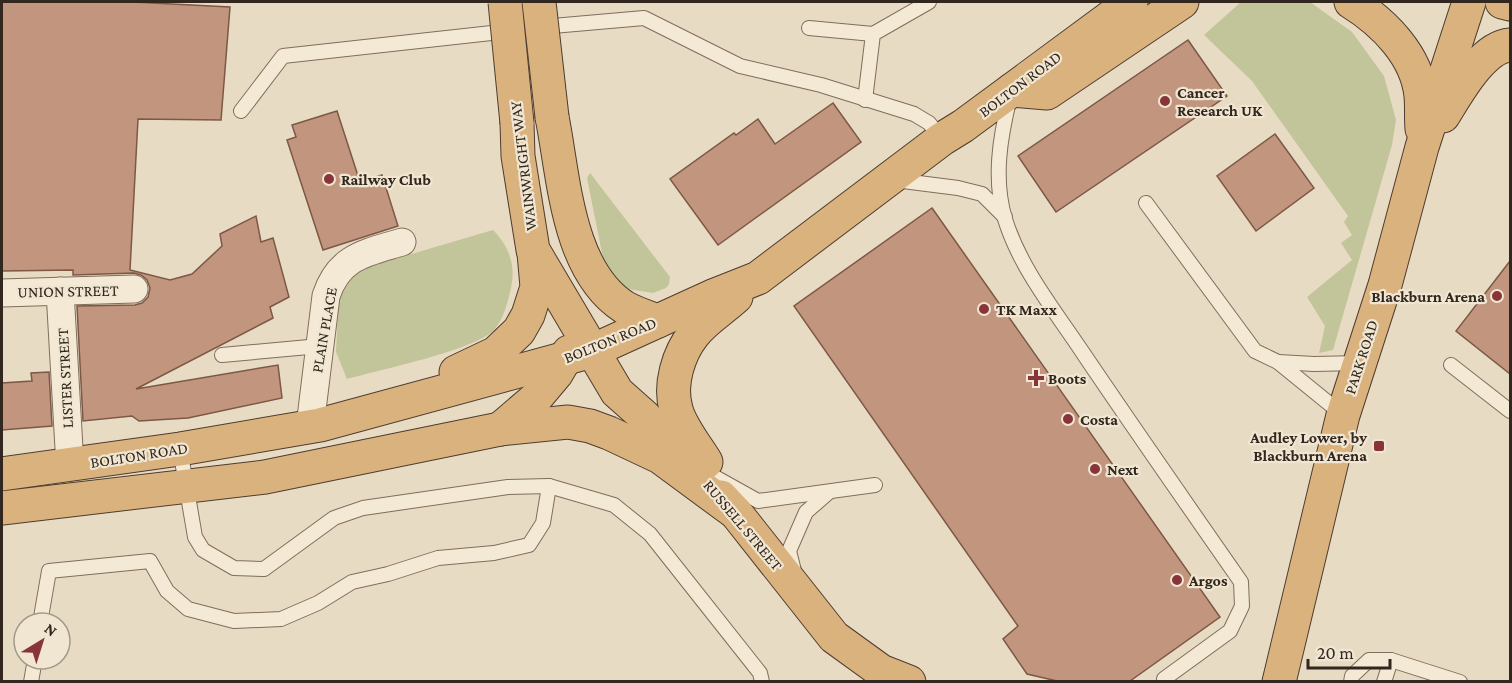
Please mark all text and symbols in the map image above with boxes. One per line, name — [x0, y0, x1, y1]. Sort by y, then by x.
street label: BOLTON ROAD — [976, 48, 1064, 120]
place label: Cancer Research UK — [1177, 84, 1263, 119]
marker: Cancer Research UK — [1158, 94, 1172, 108]
street label: WAINWRIGHT WAY — [507, 100, 539, 232]
place label: Railway Club — [341, 171, 431, 188]
marker: Railway Club — [322, 172, 336, 186]
street label: UNION STREET — [17, 282, 119, 300]
street label: PLAIN PLACE — [308, 286, 340, 374]
place label: Blackburn Arena — [1371, 288, 1485, 305]
marker: Blackburn Arena — [1490, 289, 1504, 303]
place label: TK Maxx — [996, 301, 1058, 318]
marker: TK Maxx — [977, 302, 991, 316]
street label: BOLTON ROAD — [561, 314, 659, 366]
street label: PARK ROAD — [1341, 318, 1381, 396]
street label: LISTER STREET — [54, 327, 76, 429]
place label: Boots — [1048, 370, 1087, 387]
marker: Boots — [1029, 371, 1043, 385]
place label: Costa — [1080, 411, 1118, 428]
marker: Costa — [1061, 412, 1075, 426]
place label: Audley Lower, by Blackburn Arena — [1249, 429, 1367, 464]
street label: BOLTON ROAD — [89, 439, 189, 471]
marker: Audley Lower, by Blackburn Arena — [1372, 439, 1386, 453]
place label: Next — [1107, 461, 1139, 478]
marker: Next — [1088, 462, 1102, 476]
street label: RUSSELL STREET — [700, 476, 786, 574]
place label: Argos — [1188, 572, 1228, 589]
marker: Argos — [1170, 573, 1184, 587]
north arrow — [12, 611, 72, 671]
text: N — [41, 620, 61, 640]
scale bar — [1308, 632, 1390, 670]
text: 20 m — [1317, 643, 1354, 663]

